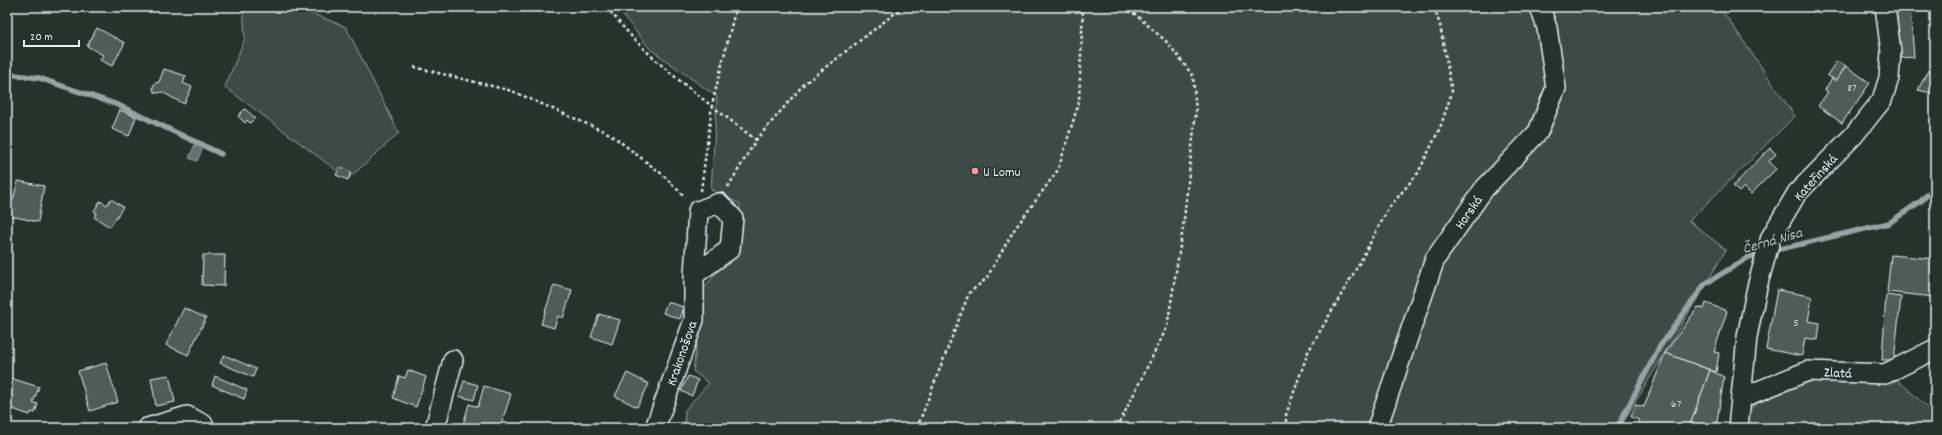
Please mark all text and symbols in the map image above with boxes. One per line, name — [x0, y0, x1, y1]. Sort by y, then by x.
scale bar — [24, 22, 79, 48]
text: 20 m — [30, 29, 53, 46]
house number: 87 — [1847, 80, 1857, 97]
street label: Kateřinská — [1790, 150, 1843, 206]
place label: U Lomu — [983, 163, 1021, 183]
marker: U Lomu — [970, 166, 980, 176]
street label: Horská — [1451, 192, 1489, 234]
water label: Černá Nisa — [1740, 223, 1806, 261]
house number: 5 — [1793, 315, 1799, 332]
street label: Krakonošova — [662, 318, 703, 389]
street label: Zlatá — [1823, 363, 1853, 385]
house number: 67 — [1671, 396, 1682, 413]

